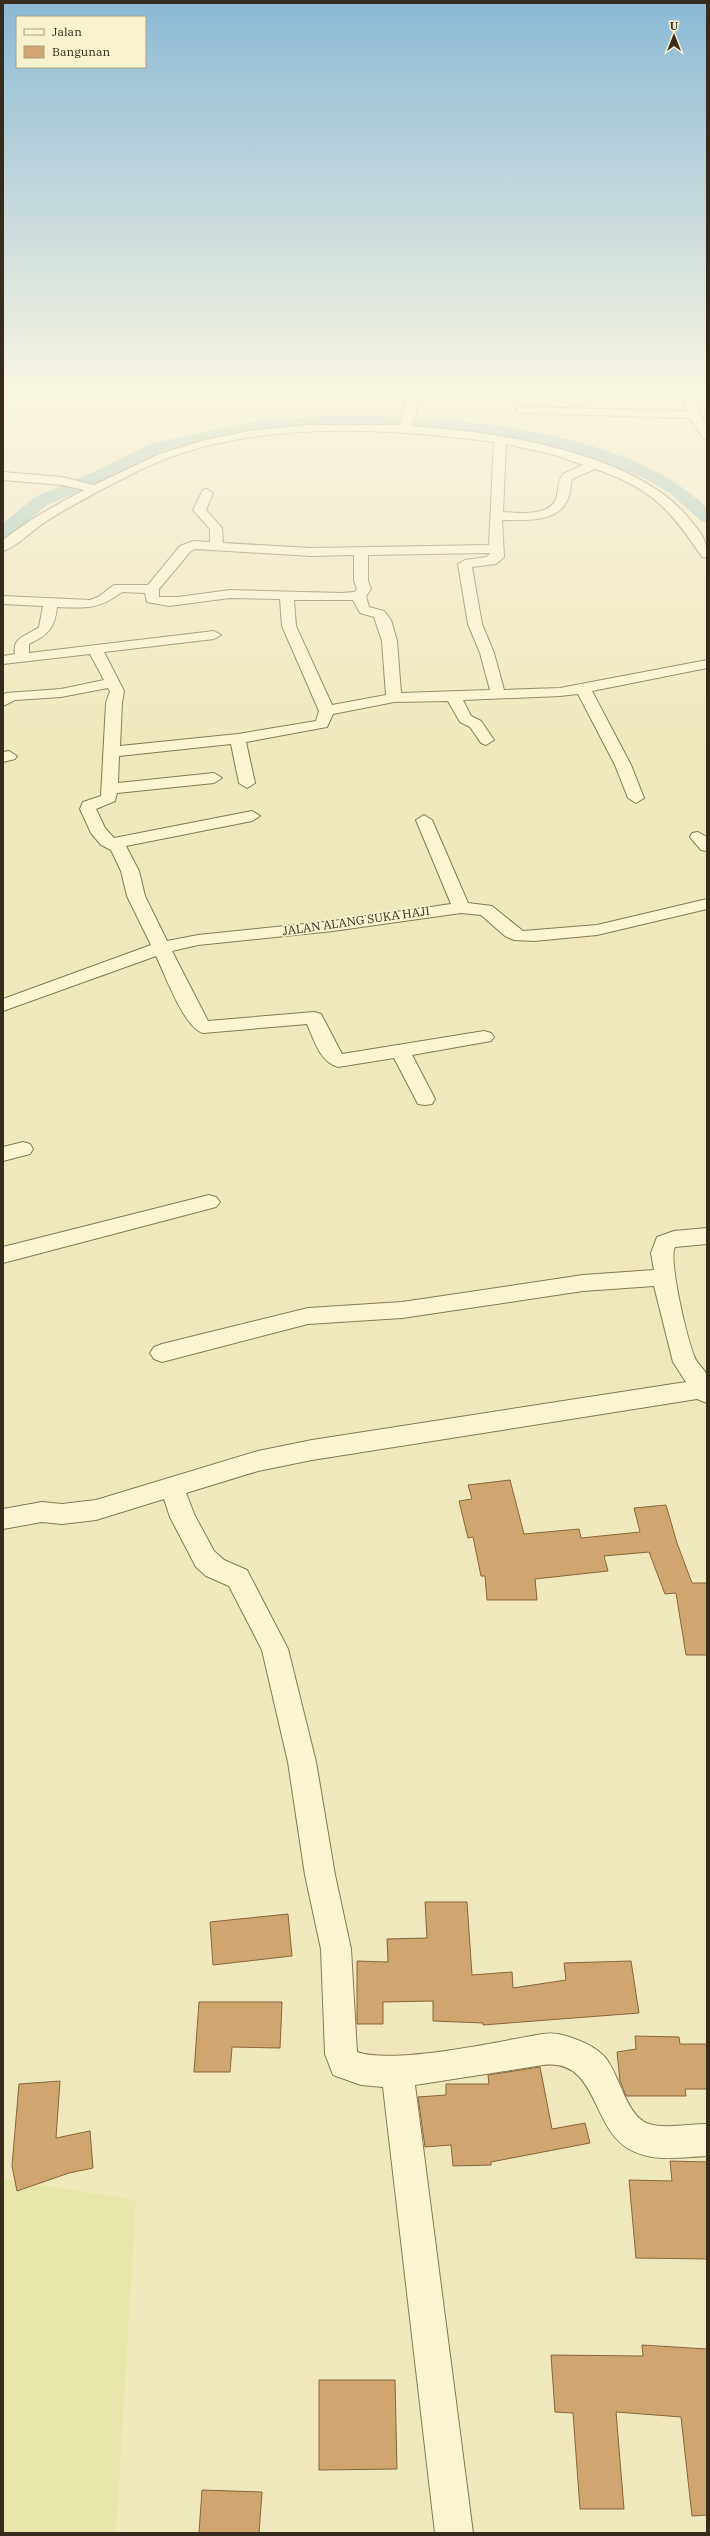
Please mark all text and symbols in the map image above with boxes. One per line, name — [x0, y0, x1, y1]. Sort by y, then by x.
legend — [16, 16, 146, 68]
north arrow — [654, 16, 694, 56]
text: U — [670, 19, 679, 33]
text: Jalan — [52, 24, 82, 39]
text: Bangunan — [52, 44, 110, 59]
street label: JALAN ALANG SUKA HAJI — [281, 903, 430, 938]

